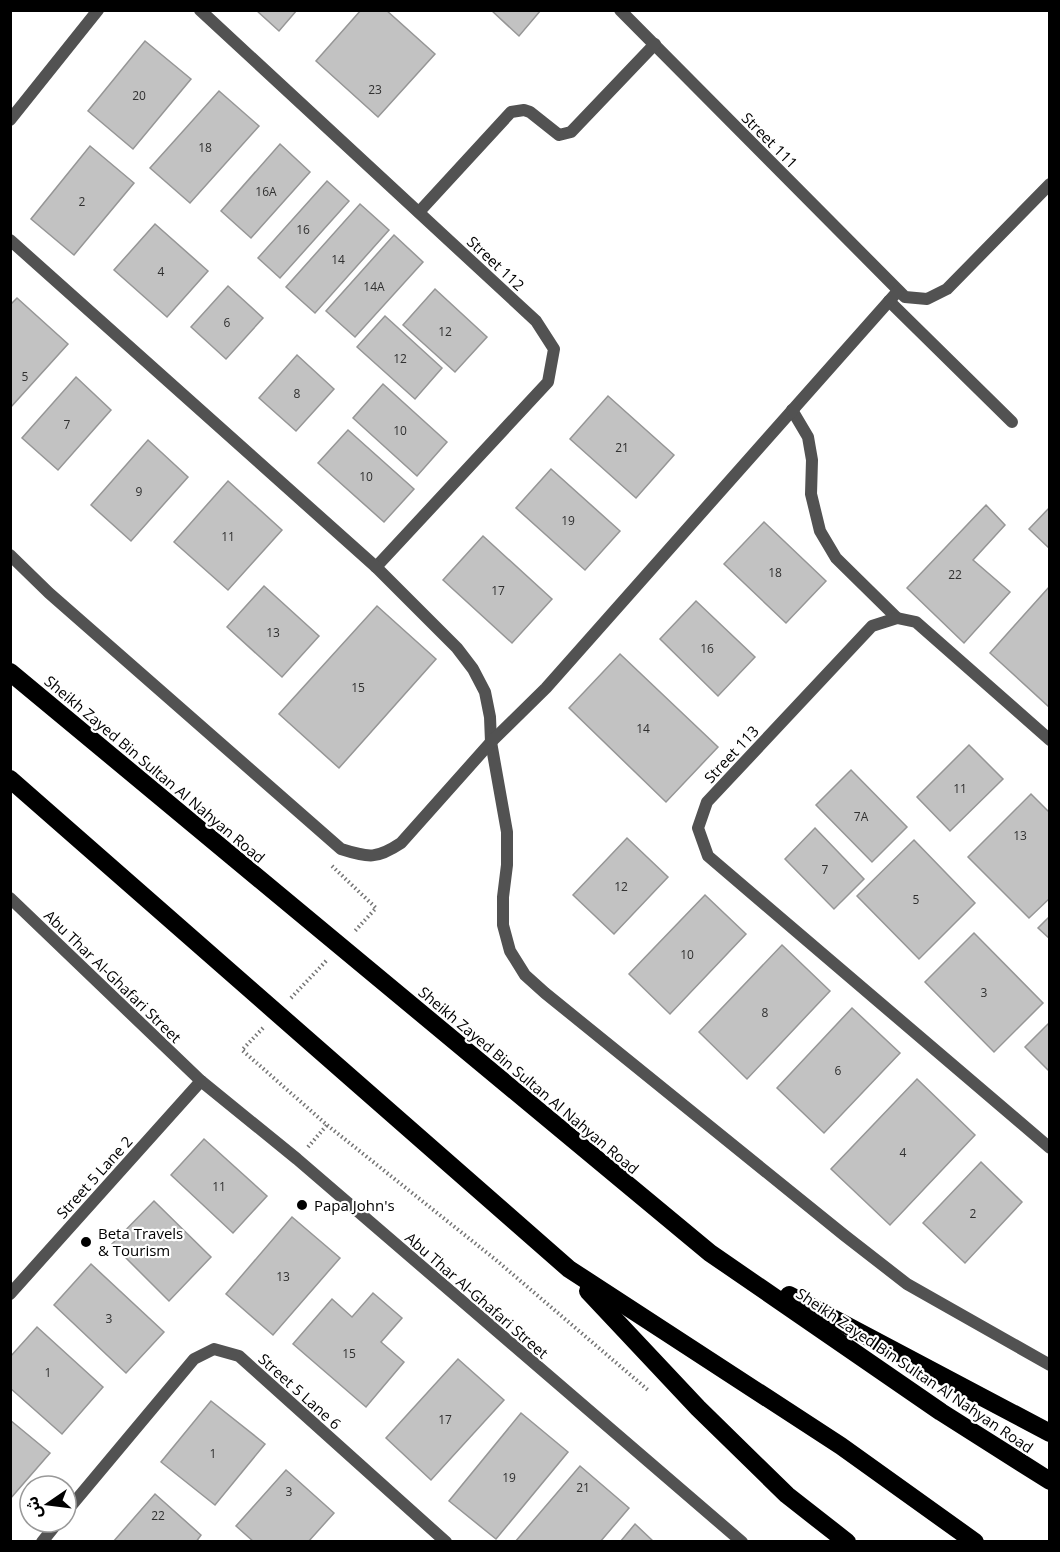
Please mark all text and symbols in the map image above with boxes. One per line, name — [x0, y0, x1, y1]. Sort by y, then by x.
house number: 23 — [368, 81, 382, 98]
house number: 20 — [132, 87, 146, 104]
street label: Street 111 — [738, 108, 802, 172]
house number: 18 — [198, 139, 212, 156]
house number: 16A — [255, 183, 277, 200]
house number: 2 — [79, 193, 86, 210]
house number: 16 — [296, 221, 310, 238]
street label: Street 112 — [463, 231, 529, 295]
house number: 14 — [331, 251, 345, 268]
house number: 4 — [158, 263, 165, 280]
house number: 14A — [363, 278, 385, 295]
house number: 6 — [224, 314, 231, 331]
house number: 12 — [438, 323, 452, 340]
house number: 12 — [393, 350, 407, 367]
house number: 5 — [22, 368, 29, 385]
house number: 8 — [294, 385, 301, 402]
house number: 7 — [64, 416, 71, 433]
house number: 10 — [393, 422, 407, 439]
house number: 21 — [615, 439, 629, 456]
house number: 10 — [359, 468, 373, 485]
house number: 9 — [136, 483, 143, 500]
house number: 19 — [561, 512, 575, 529]
house number: 11 — [221, 528, 235, 545]
house number: 18 — [768, 564, 782, 581]
house number: 22 — [948, 566, 962, 583]
house number: 17 — [491, 582, 505, 599]
house number: 13 — [266, 624, 280, 641]
house number: 16 — [700, 640, 714, 657]
street label: Sheikh Zayed Bin Sultan Al Nahyan Road — [41, 671, 269, 867]
house number: 15 — [351, 679, 365, 696]
house number: 14 — [636, 720, 650, 737]
street label: Street 113 — [699, 721, 763, 787]
house number: 11 — [953, 780, 967, 797]
house number: 7A — [854, 808, 869, 825]
house number: 13 — [1013, 827, 1027, 844]
house number: 7 — [822, 861, 829, 878]
house number: 12 — [614, 878, 628, 895]
house number: 5 — [913, 891, 920, 908]
street label: Abu Thar Al-Ghafari Street — [40, 905, 186, 1047]
house number: 10 — [680, 946, 694, 963]
street label: Sheikh Zayed Bin Sultan Al Nahyan Road — [415, 982, 643, 1178]
house number: 3 — [981, 984, 988, 1001]
house number: 8 — [762, 1004, 769, 1021]
house number: 6 — [835, 1062, 842, 1079]
street label: Street 5 Lane 2 — [52, 1131, 136, 1223]
house number: 4 — [900, 1144, 907, 1161]
house number: 11 — [212, 1178, 226, 1195]
place label: Papa John's — [314, 1195, 395, 1215]
marker: Papa John's — [295, 1198, 309, 1212]
house number: 2 — [970, 1205, 977, 1222]
place label: Beta Travels & Tourism — [98, 1223, 183, 1260]
street label: Abu Thar Al-Ghafari Street — [401, 1227, 553, 1363]
marker: Beta Travels & Tourism — [79, 1235, 93, 1249]
house number: 13 — [276, 1268, 290, 1285]
street label: Sheikh Zayed Bin Sultan Al Nahyan Road — [793, 1283, 1037, 1457]
house number: 3 — [106, 1310, 113, 1327]
house number: 15 — [342, 1345, 356, 1362]
street label: Street 5 Lane 6 — [254, 1349, 346, 1433]
house number: 1 — [45, 1364, 51, 1381]
house number: 17 — [438, 1411, 452, 1428]
house number: 1 — [210, 1445, 216, 1462]
house number: 19 — [502, 1469, 516, 1486]
north arrow — [18, 1474, 78, 1534]
house number: 21 — [576, 1479, 590, 1496]
house number: 3 — [286, 1483, 293, 1500]
text: ش — [20, 1494, 47, 1521]
house number: 22 — [151, 1507, 165, 1524]

